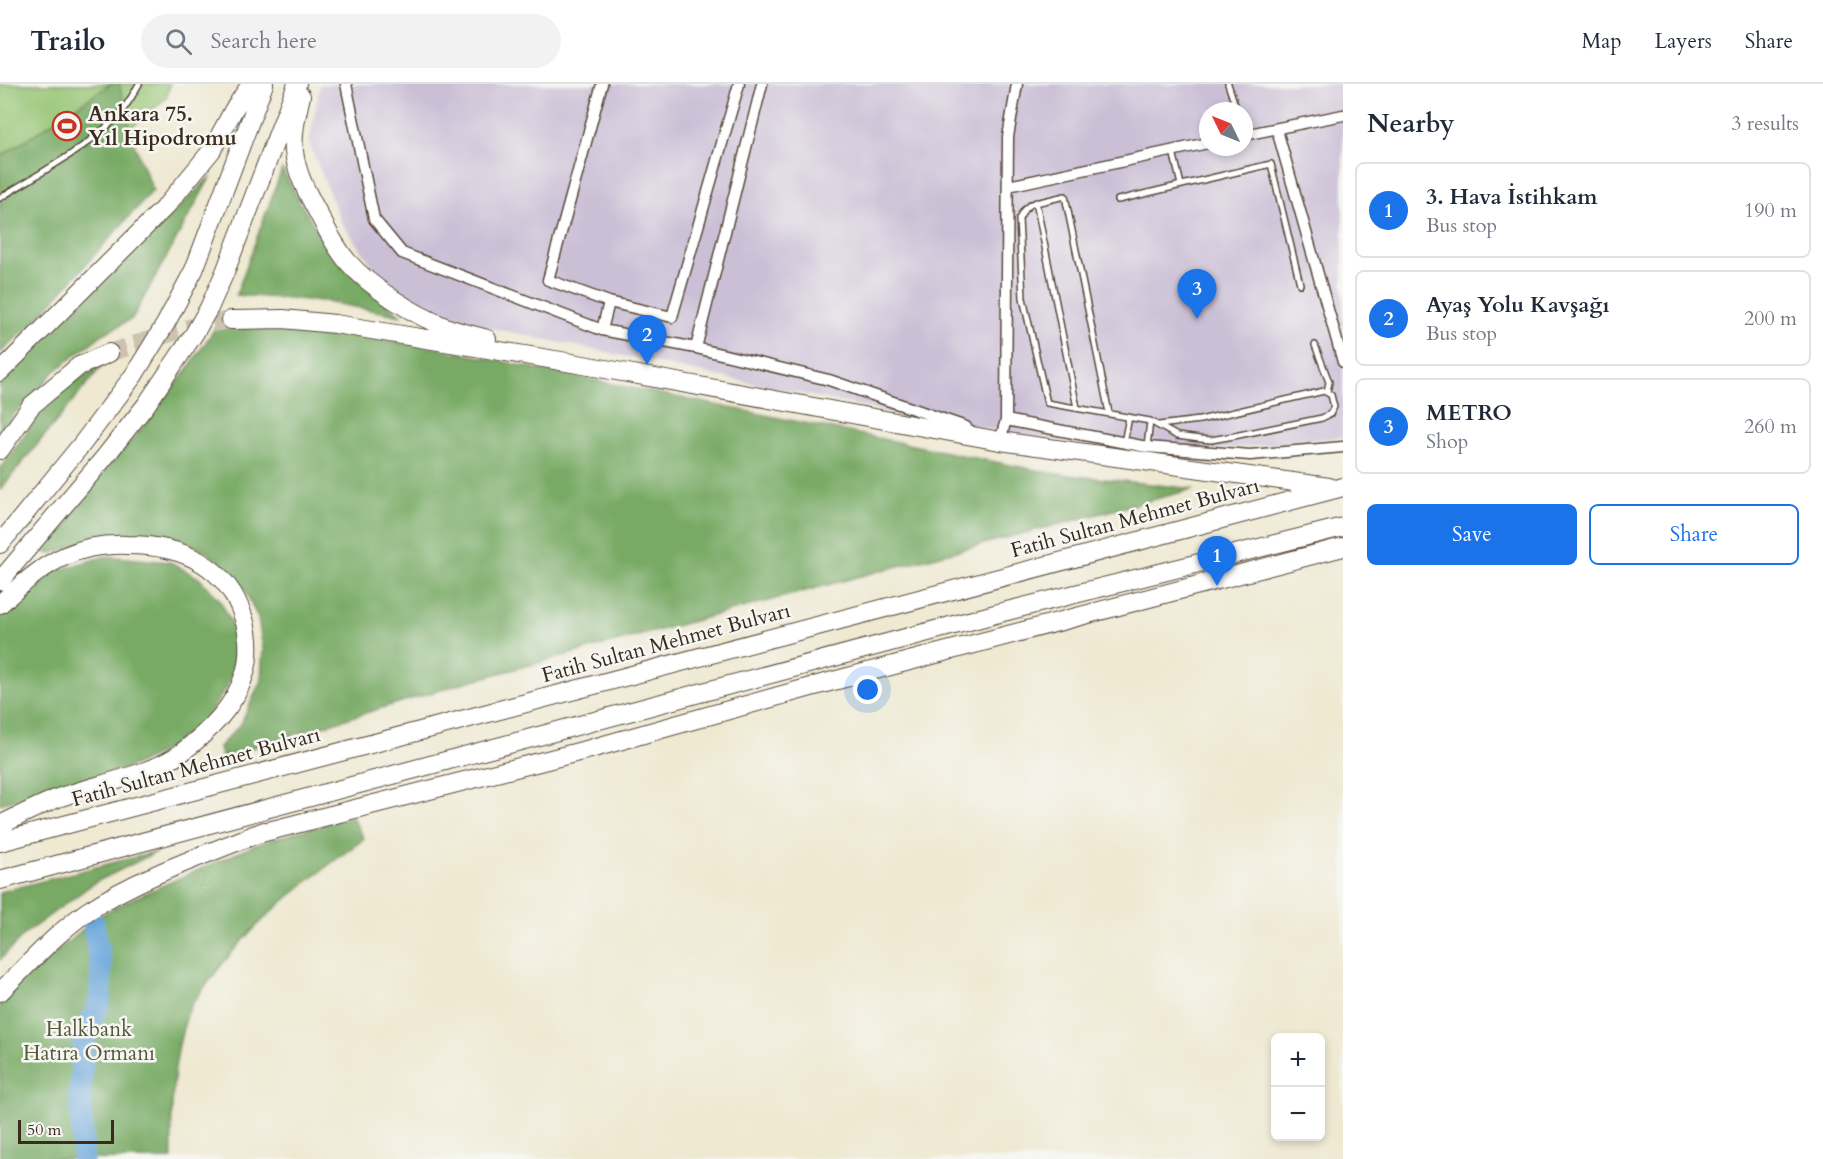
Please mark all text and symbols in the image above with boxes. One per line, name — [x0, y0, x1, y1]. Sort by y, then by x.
search box — [141, 14, 561, 68]
text: Trailo — [30, 22, 105, 60]
icon: search — [162, 25, 195, 58]
text: Search here — [210, 26, 317, 56]
text: Map — [1582, 27, 1622, 56]
text: Layers — [1655, 27, 1712, 56]
text: Share — [1745, 27, 1793, 56]
place label: Ankara 75. Yıl Hipodromu — [88, 100, 237, 153]
north arrow — [1199, 102, 1253, 156]
text: Nearby — [1367, 106, 1455, 141]
sports icon: Ankara 75. Yıl Hipodromu — [51, 110, 83, 142]
text: 3 results — [1731, 110, 1799, 137]
text: 3. Hava İstihkam — [1426, 182, 1598, 212]
text: 1 — [1383, 197, 1394, 224]
text: 190 m — [1744, 197, 1797, 224]
text: Bus stop — [1426, 212, 1497, 239]
pin: 3 — [1178, 270, 1216, 319]
text: Ayaş Yolu Kavşağı — [1426, 290, 1609, 320]
text: 2 — [1383, 305, 1394, 332]
text: 200 m — [1744, 305, 1797, 332]
pin: 2 — [628, 316, 666, 365]
text: Bus stop — [1426, 320, 1497, 347]
text: METRO — [1426, 398, 1512, 428]
text: 3 — [1383, 413, 1394, 440]
text: 260 m — [1744, 413, 1797, 440]
text: Shop — [1426, 428, 1468, 455]
street label: Fatih Sultan Mehmet Bulvarı — [1007, 471, 1263, 565]
button: Save — [1367, 504, 1577, 565]
button: Share — [1589, 504, 1799, 565]
pin: 1 — [1198, 536, 1236, 586]
street label: Fatih Sultan Mehmet Bulvarı — [538, 596, 794, 690]
your location — [853, 675, 882, 704]
street label: Fatih Sultan Mehmet Bulvarı — [68, 720, 324, 814]
park label: Halkbank Hatıra Ormanı — [23, 1015, 155, 1068]
map controls — [1271, 1033, 1325, 1141]
button: + — [1271, 1033, 1325, 1087]
button: − — [1271, 1087, 1325, 1141]
scale bar — [18, 1117, 114, 1144]
text: 50 m — [27, 1119, 61, 1141]

